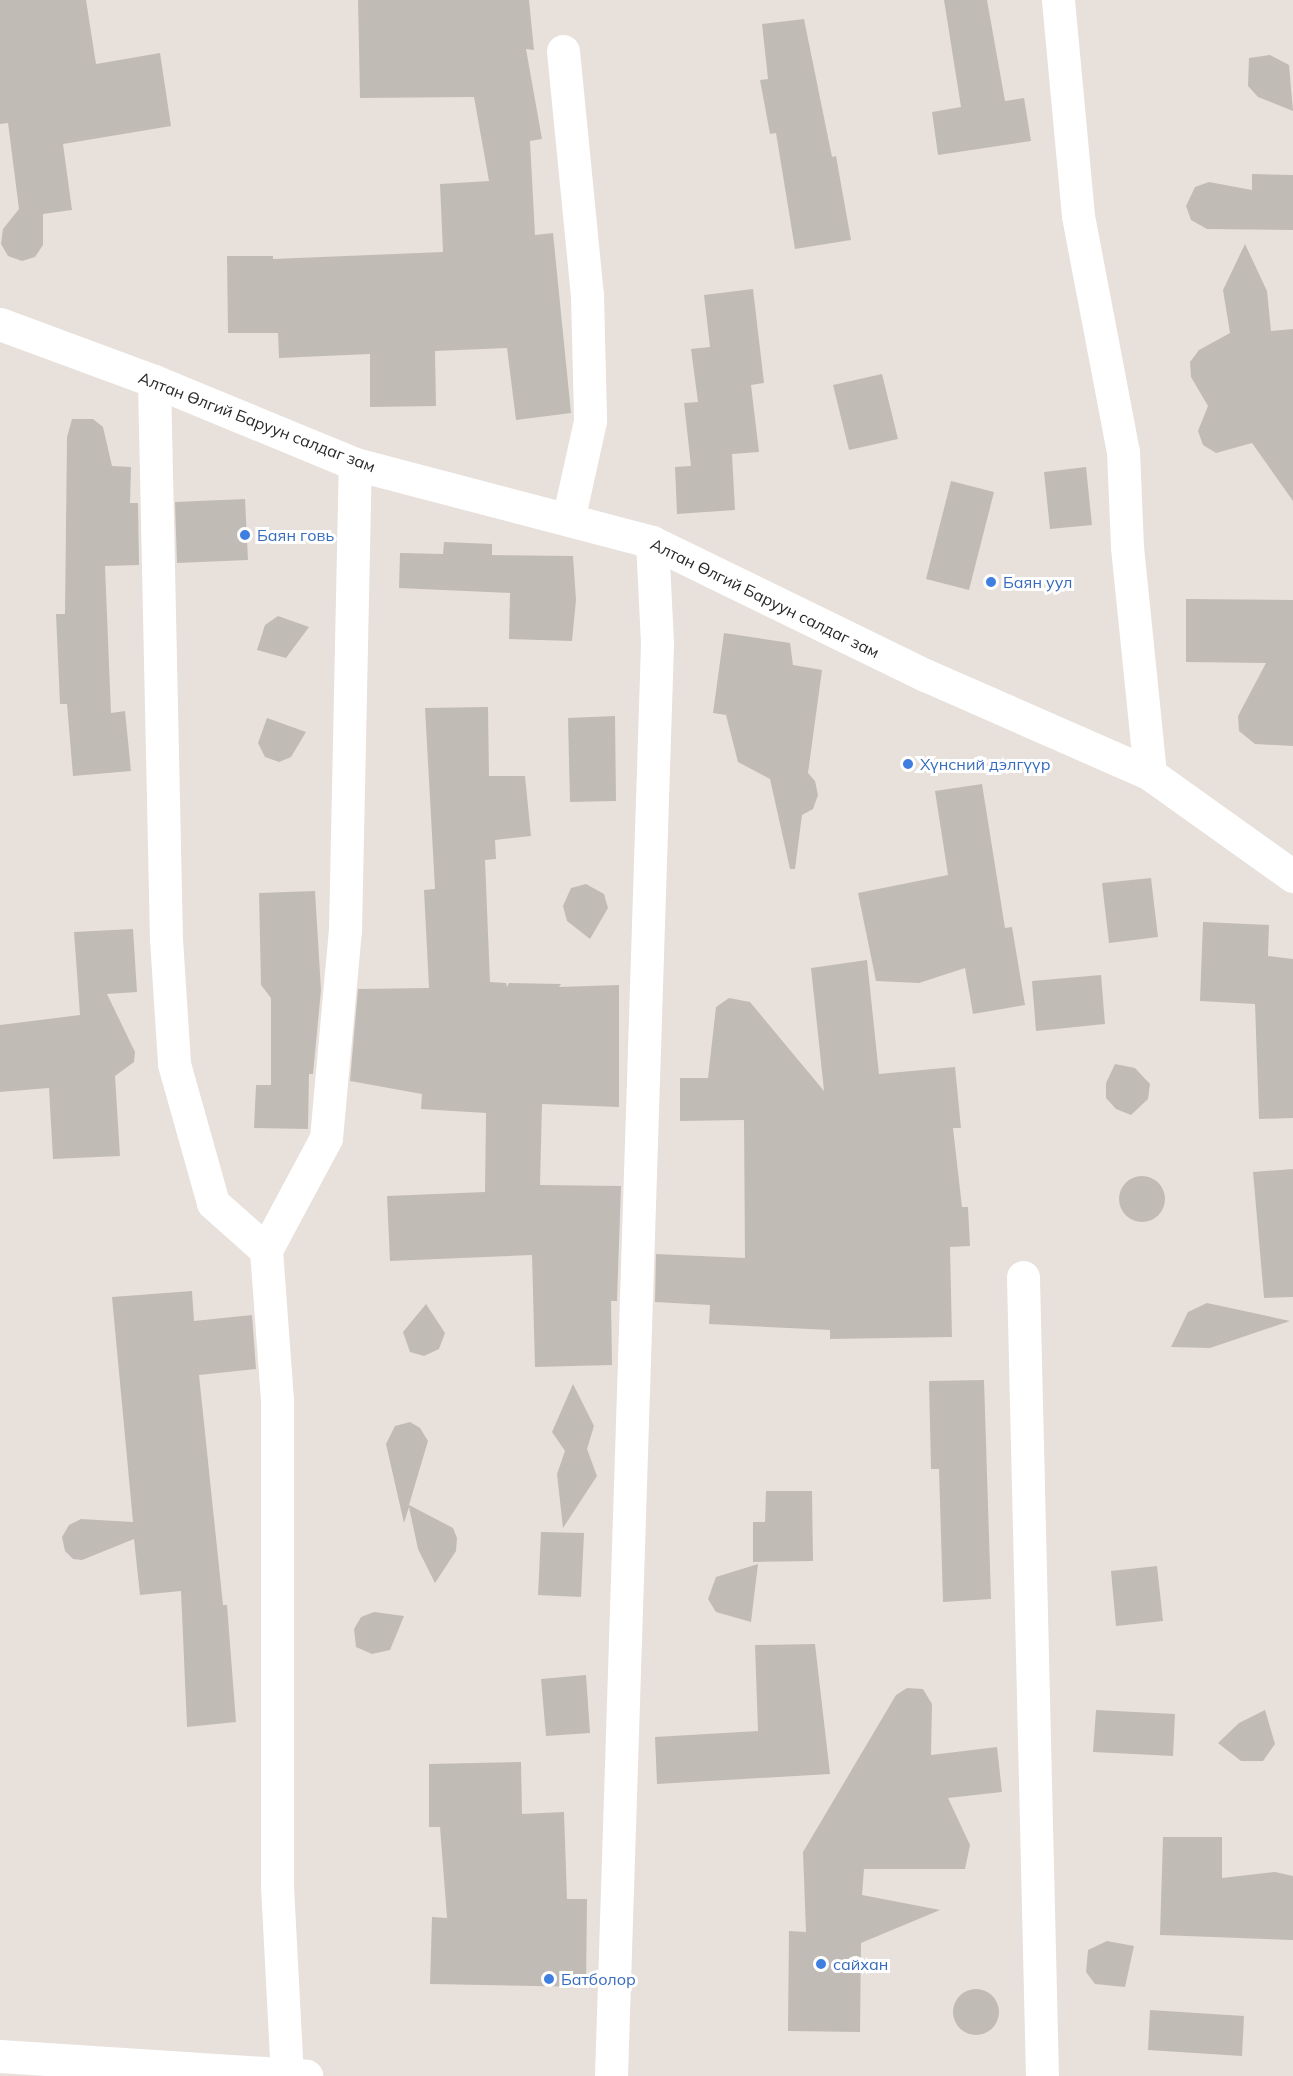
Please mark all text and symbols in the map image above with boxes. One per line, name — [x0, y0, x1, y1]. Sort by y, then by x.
street label: Алтан Өлгий Баруун салдаг зам — [136, 368, 378, 476]
place label: Баян говь — [257, 525, 334, 545]
marker: Баян говь — [238, 528, 252, 542]
street label: Алтан Өлгий Баруун салдаг зам — [648, 534, 882, 662]
place label: Баян уул — [1003, 572, 1072, 592]
marker: Баян уул — [984, 575, 998, 589]
place label: Хүнсний дэлгүүр — [920, 754, 1050, 774]
marker: Хүнсний дэлгүүр — [901, 757, 915, 771]
place label: сайхан — [833, 1954, 888, 1974]
marker: сайхан — [814, 1957, 828, 1971]
place label: Батболор — [561, 1969, 636, 1989]
marker: Батболор — [542, 1972, 556, 1986]

